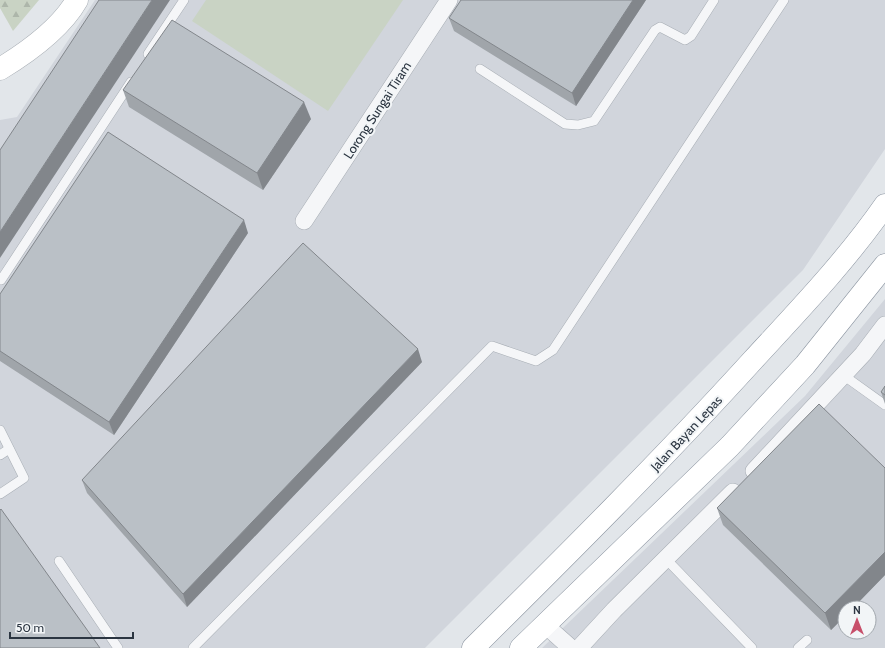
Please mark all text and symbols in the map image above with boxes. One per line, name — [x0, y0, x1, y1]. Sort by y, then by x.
street label: Lorong Sungai Tiram — [340, 58, 414, 162]
street label: Jalan Bayan Lepas — [646, 391, 726, 475]
north arrow — [837, 600, 877, 640]
text: N — [853, 603, 861, 617]
scale bar — [10, 614, 133, 640]
text: 50 m — [16, 620, 44, 635]

